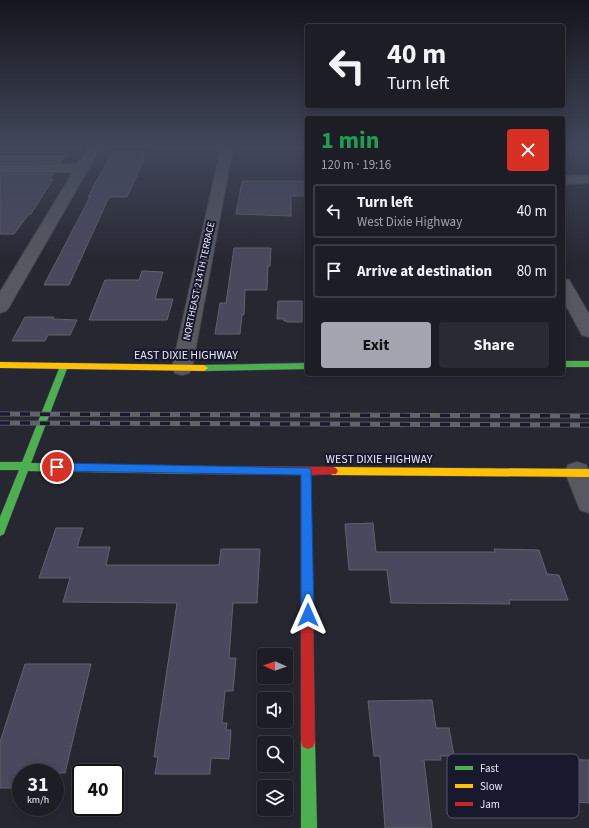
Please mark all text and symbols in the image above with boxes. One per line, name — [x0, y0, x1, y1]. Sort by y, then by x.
text: 40 m — [387, 34, 446, 74]
icon: left — [321, 40, 373, 92]
text: Turn left — [387, 71, 449, 96]
text: 1 min — [321, 123, 379, 158]
button: close — [507, 129, 549, 171]
text: 120 m · 19:16 — [321, 156, 391, 174]
text: Turn left — [357, 192, 413, 213]
icon: left — [323, 200, 345, 222]
text: 40 m — [517, 201, 547, 222]
text: West Dixie Highway — [357, 213, 462, 231]
street label: NORTHEAST 214TH TERRACE — [180, 220, 218, 342]
icon: arrive — [323, 260, 345, 282]
text: Arrive at destination — [357, 261, 492, 282]
text: 80 m — [517, 261, 547, 282]
button: Exit — [321, 322, 431, 368]
button: Share — [439, 322, 549, 368]
street label: EAST DIXIE HIGHWAY — [134, 347, 238, 364]
pin — [40, 450, 74, 484]
street label: WEST DIXIE HIGHWAY — [325, 451, 433, 468]
icon: arrive — [46, 456, 68, 478]
position arrow — [287, 594, 329, 636]
north arrow — [257, 648, 293, 684]
map controls — [257, 648, 293, 816]
button: sound — [257, 692, 293, 728]
button: search — [257, 736, 293, 772]
legend — [447, 754, 579, 818]
text: Fast — [480, 761, 499, 776]
speed limit sign: 40 — [72, 764, 124, 816]
text: 31 — [27, 771, 49, 799]
text: Slow — [480, 779, 503, 794]
button: layers — [257, 780, 293, 816]
text: km/h — [27, 793, 49, 807]
text: Jam — [480, 797, 500, 812]

